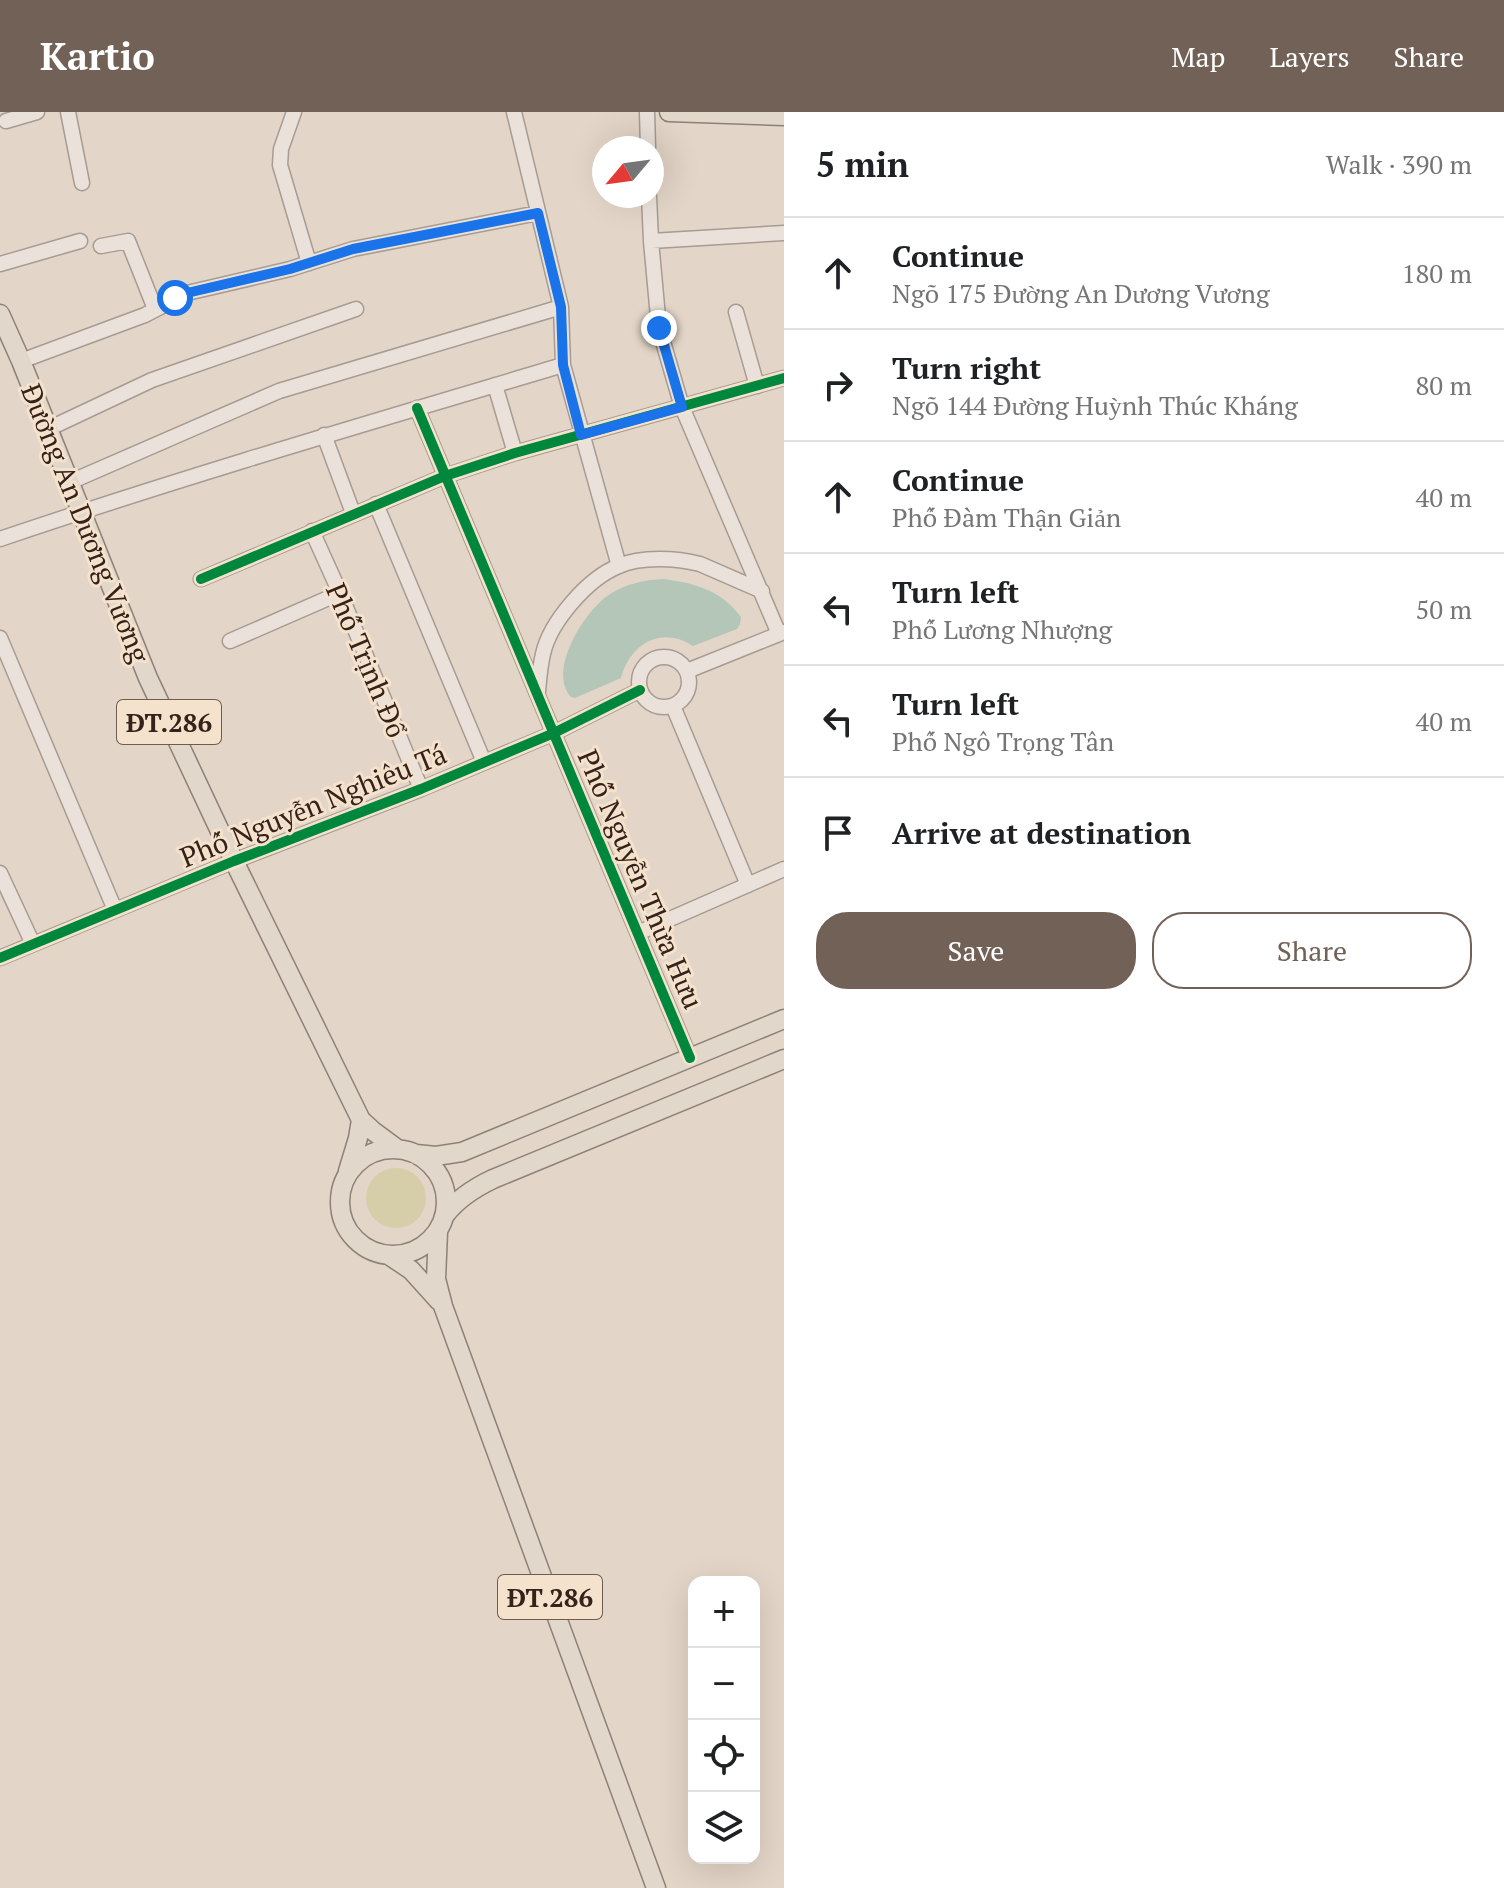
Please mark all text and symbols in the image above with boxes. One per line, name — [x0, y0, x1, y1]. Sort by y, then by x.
text: Kartio — [40, 31, 155, 81]
text: Map — [1171, 38, 1225, 75]
text: Layers — [1269, 38, 1350, 75]
text: Share — [1394, 38, 1464, 75]
north arrow — [592, 136, 664, 208]
text: 5 min — [816, 142, 909, 187]
text: Walk · 390 m — [1326, 147, 1472, 181]
text: Continue — [892, 236, 1024, 276]
icon: ahead — [816, 251, 860, 295]
text: 180 m — [1402, 256, 1472, 290]
text: Ngõ 175 Đường An Dương Vương — [892, 276, 1270, 310]
route start — [157, 280, 193, 316]
route end — [641, 310, 677, 346]
text: Turn right — [892, 348, 1041, 388]
icon: right — [816, 363, 860, 407]
text: 80 m — [1416, 368, 1472, 402]
street label: Đường An Dương Vương — [13, 378, 159, 669]
text: Ngõ 144 Đường Huỳnh Thúc Kháng — [892, 388, 1298, 422]
text: Continue — [892, 460, 1024, 500]
icon: ahead — [816, 475, 860, 519]
text: 40 m — [1416, 480, 1472, 514]
text: Phố Đàm Thận Giản — [892, 500, 1121, 534]
text: Turn left — [892, 572, 1019, 612]
street label: Phố Trịnh Đổ — [318, 577, 416, 743]
icon: left — [816, 587, 860, 631]
text: 50 m — [1416, 592, 1472, 626]
text: Phố Lương Nhượng — [892, 612, 1112, 646]
text: Turn left — [892, 684, 1019, 724]
icon: left — [816, 699, 860, 743]
road number: ĐT.286 — [117, 700, 221, 744]
text: 40 m — [1416, 704, 1472, 738]
text: Phố Ngô Trọng Tân — [892, 724, 1114, 758]
street label: Phố Nguyễn Nghiêu Tá — [174, 735, 452, 875]
street label: Phố Nguyễn Thừa Hưu — [570, 744, 712, 1014]
icon: arrive — [816, 811, 860, 855]
text: Arrive at destination — [892, 813, 1191, 853]
button: Save — [816, 912, 1136, 989]
button: Share — [1152, 912, 1472, 989]
road number: ĐT.286 — [498, 1575, 602, 1619]
map controls — [688, 1576, 760, 1864]
button: + — [688, 1576, 760, 1648]
button: − — [688, 1648, 760, 1720]
button: locate — [688, 1720, 760, 1792]
button: layers — [688, 1792, 760, 1864]

